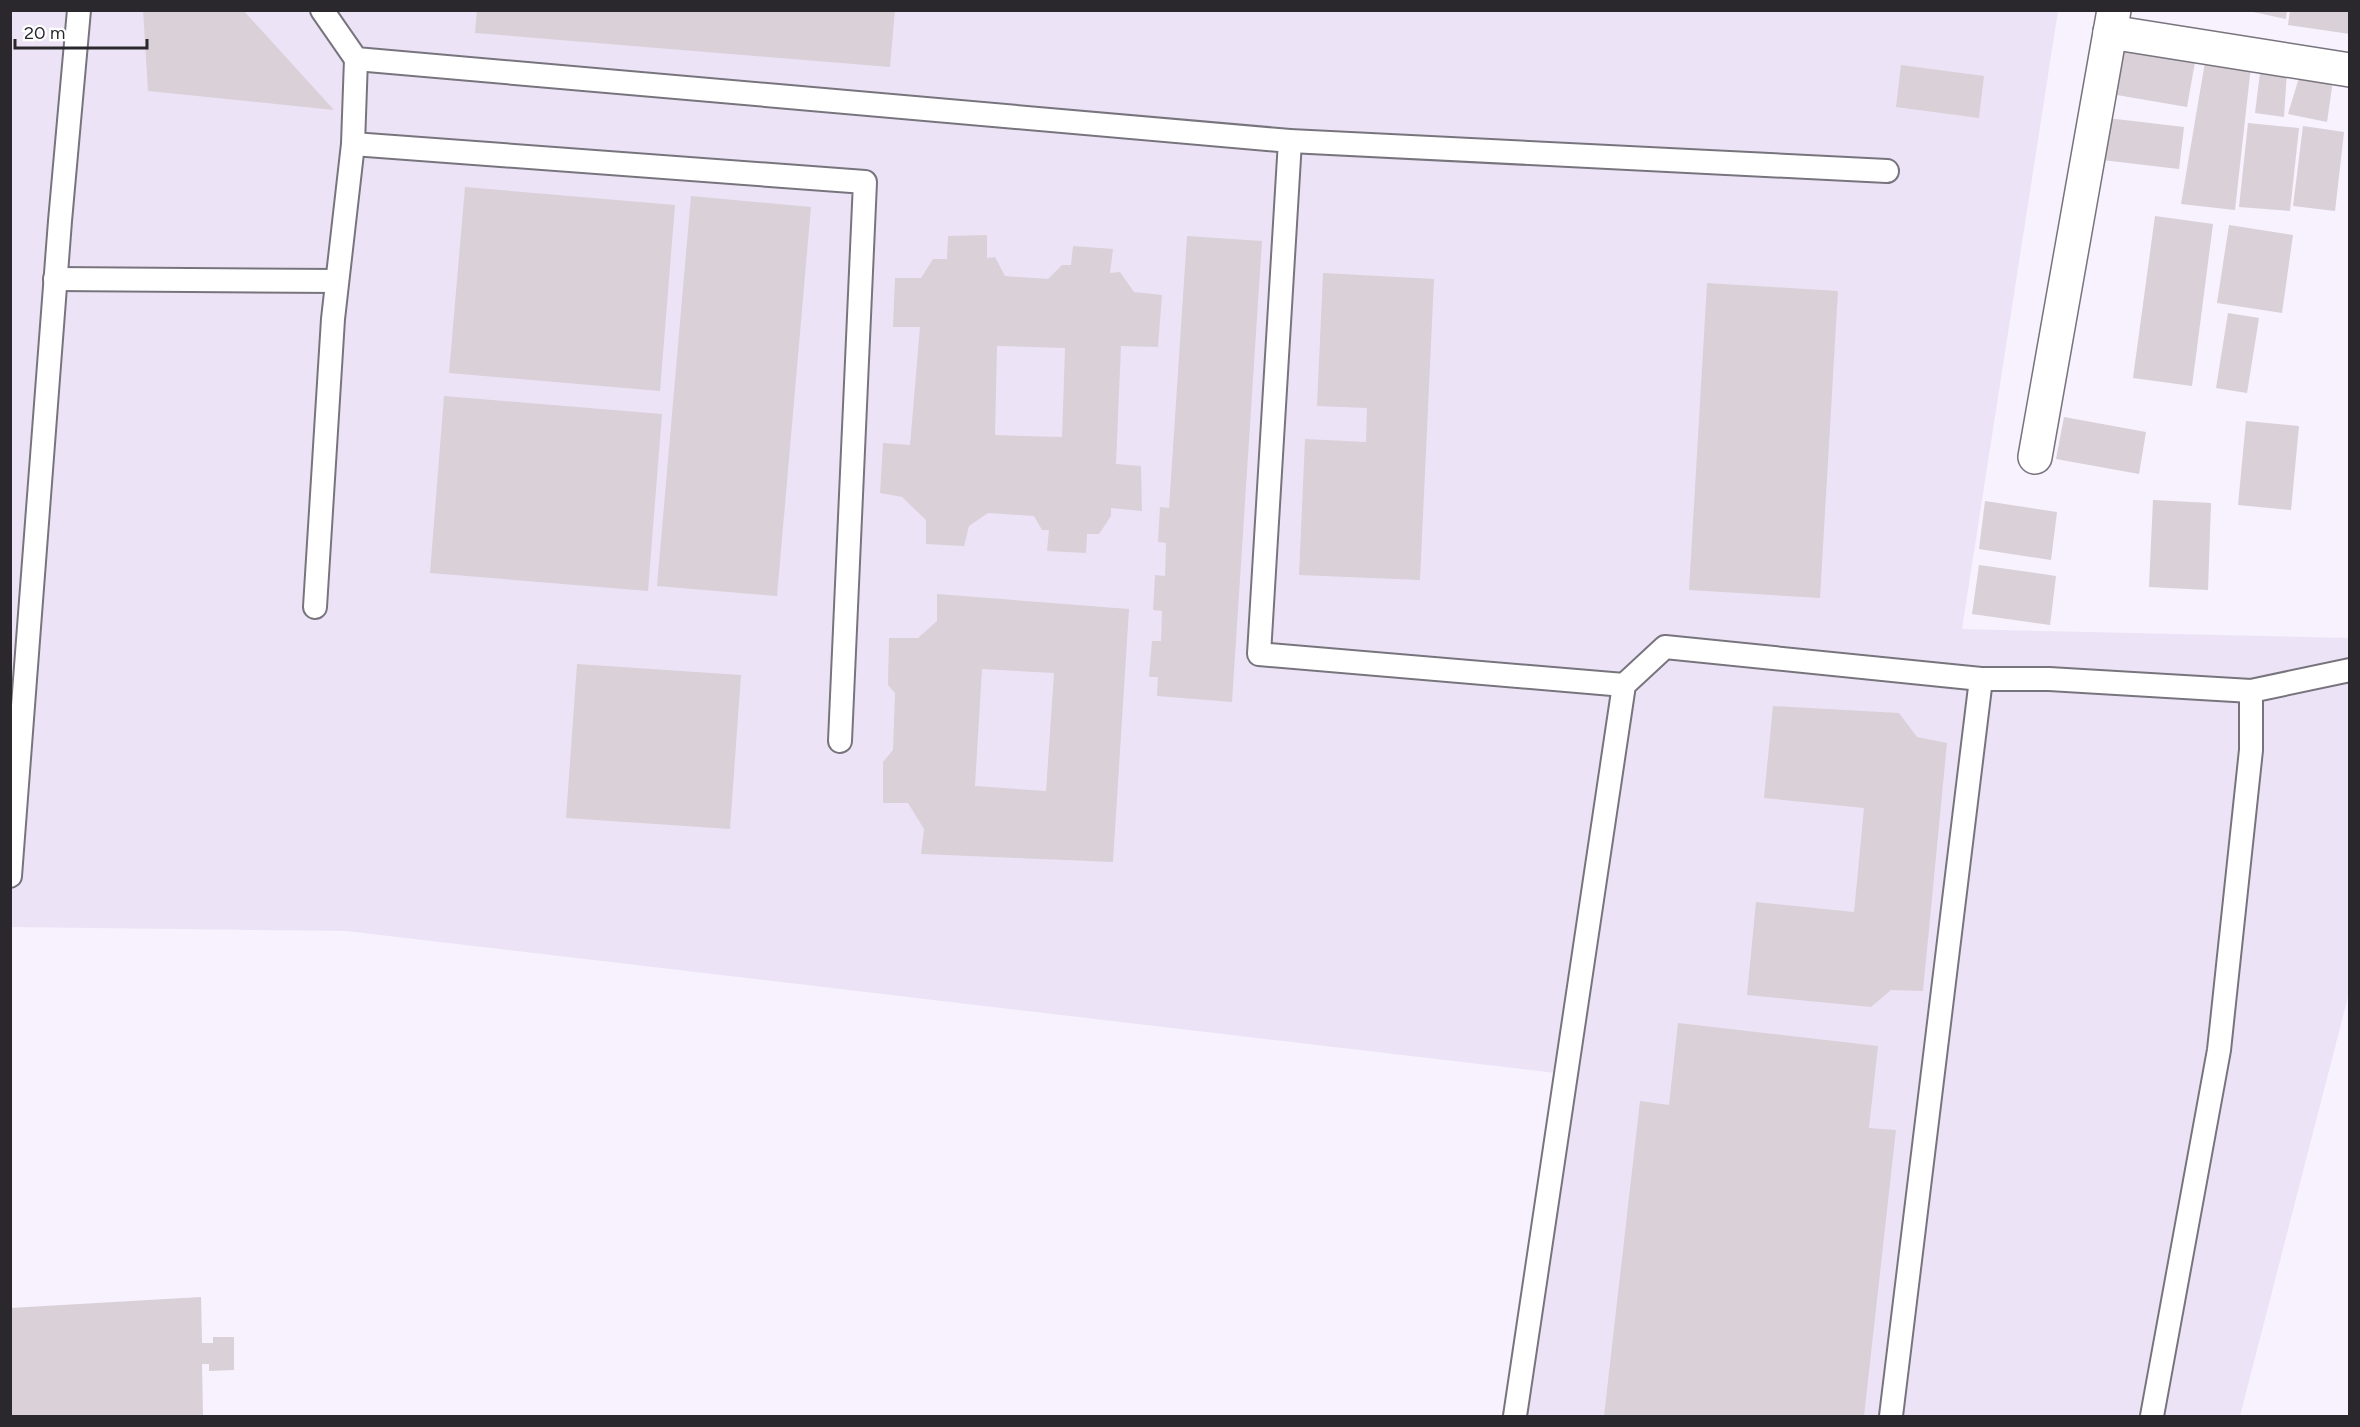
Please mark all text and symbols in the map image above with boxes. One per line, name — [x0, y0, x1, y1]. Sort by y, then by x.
scale bar — [15, 12, 147, 50]
text: 20 m — [24, 22, 65, 44]

